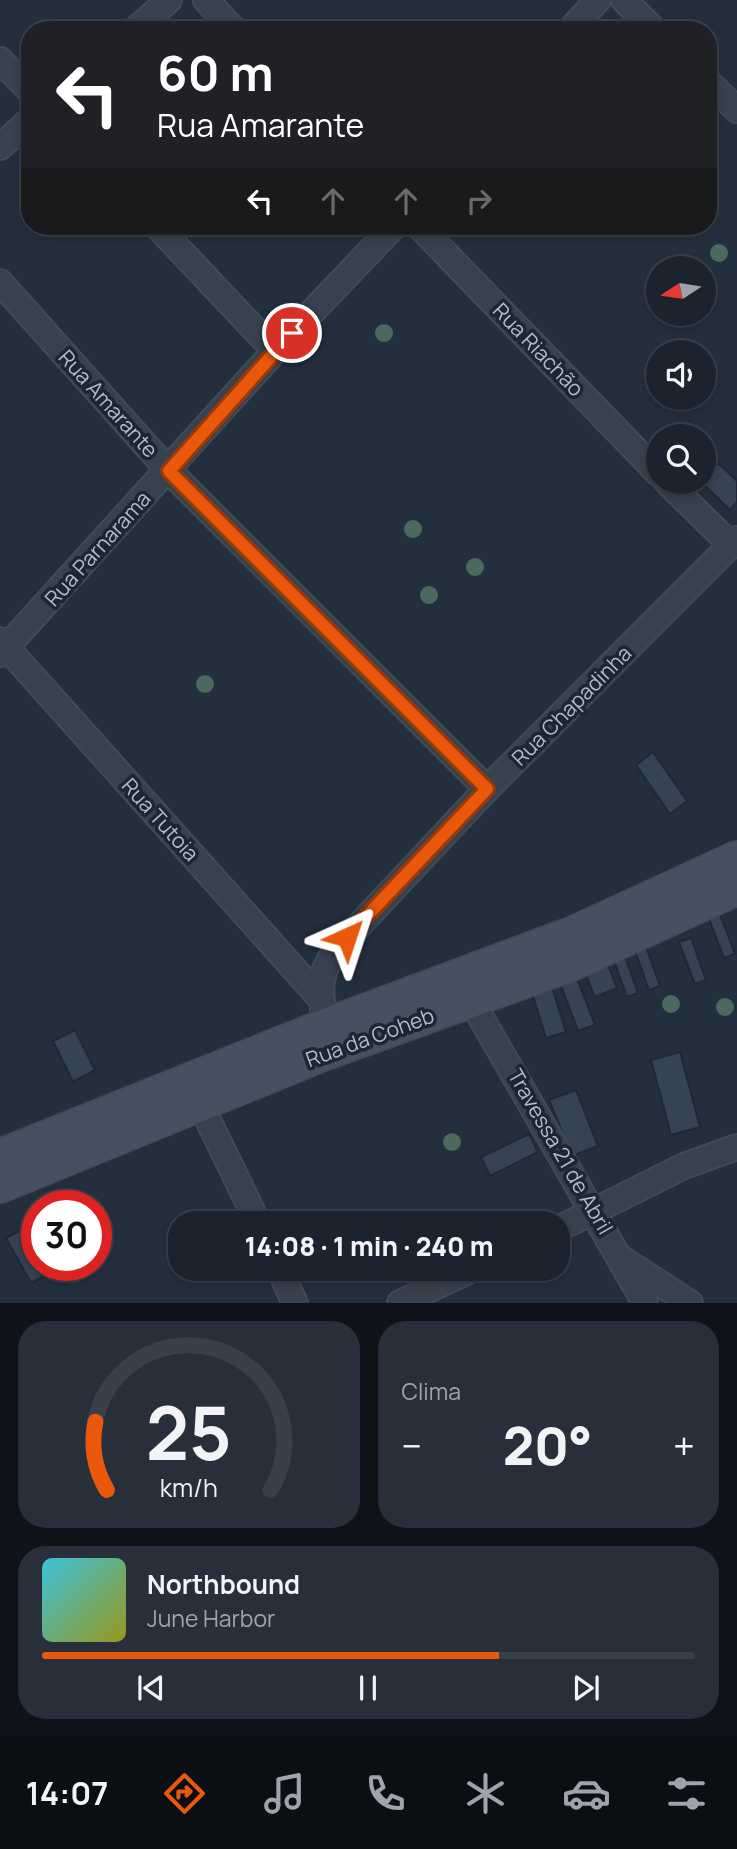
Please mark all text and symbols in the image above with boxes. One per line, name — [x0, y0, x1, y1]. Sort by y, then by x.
text: 60 m — [157, 39, 274, 106]
icon: left — [42, 49, 133, 140]
text: Rua Amarante — [157, 103, 364, 147]
icon: left — [241, 182, 279, 220]
icon: ahead — [314, 182, 352, 220]
icon: ahead — [387, 182, 425, 220]
icon: right — [460, 182, 498, 220]
north arrow — [646, 256, 716, 326]
map controls — [646, 256, 716, 494]
street label: Rua Riachão — [487, 297, 590, 402]
pin — [262, 303, 322, 363]
icon: arrive — [273, 314, 311, 352]
button: sound — [646, 340, 716, 410]
street label: Rua Amarante — [53, 343, 165, 463]
button: search — [646, 424, 716, 494]
street label: Rua Parnarama — [38, 485, 156, 612]
street label: Rua Chapadinha — [505, 639, 637, 771]
street label: Rua Tutoia — [116, 772, 205, 867]
position arrow — [310, 900, 384, 974]
street label: Rua da Coheb — [302, 1001, 438, 1073]
street label: Travessa 21 de Abril — [502, 1064, 620, 1239]
speed limit sign: 30 — [21, 1190, 112, 1281]
text: 14:08 · 1 min · 240 m — [245, 1228, 493, 1264]
text: Clima — [402, 1375, 461, 1407]
text: 25 — [146, 1383, 232, 1483]
text: 20° — [503, 1410, 592, 1481]
text: − — [402, 1419, 422, 1471]
text: + — [673, 1419, 695, 1471]
text: km/h — [160, 1470, 218, 1505]
text: Northbound — [147, 1566, 300, 1602]
text: June Harbor — [147, 1602, 275, 1634]
icon: previous — [132, 1669, 170, 1707]
icon: pause — [349, 1669, 387, 1707]
icon: next — [567, 1669, 605, 1707]
icon: directions — [160, 1769, 209, 1818]
icon: music — [260, 1769, 309, 1818]
icon: phone — [361, 1769, 410, 1818]
icon: climate — [461, 1769, 510, 1818]
icon: car — [562, 1769, 611, 1818]
icon: filters — [662, 1769, 711, 1818]
text: 14:07 — [26, 1771, 108, 1815]

